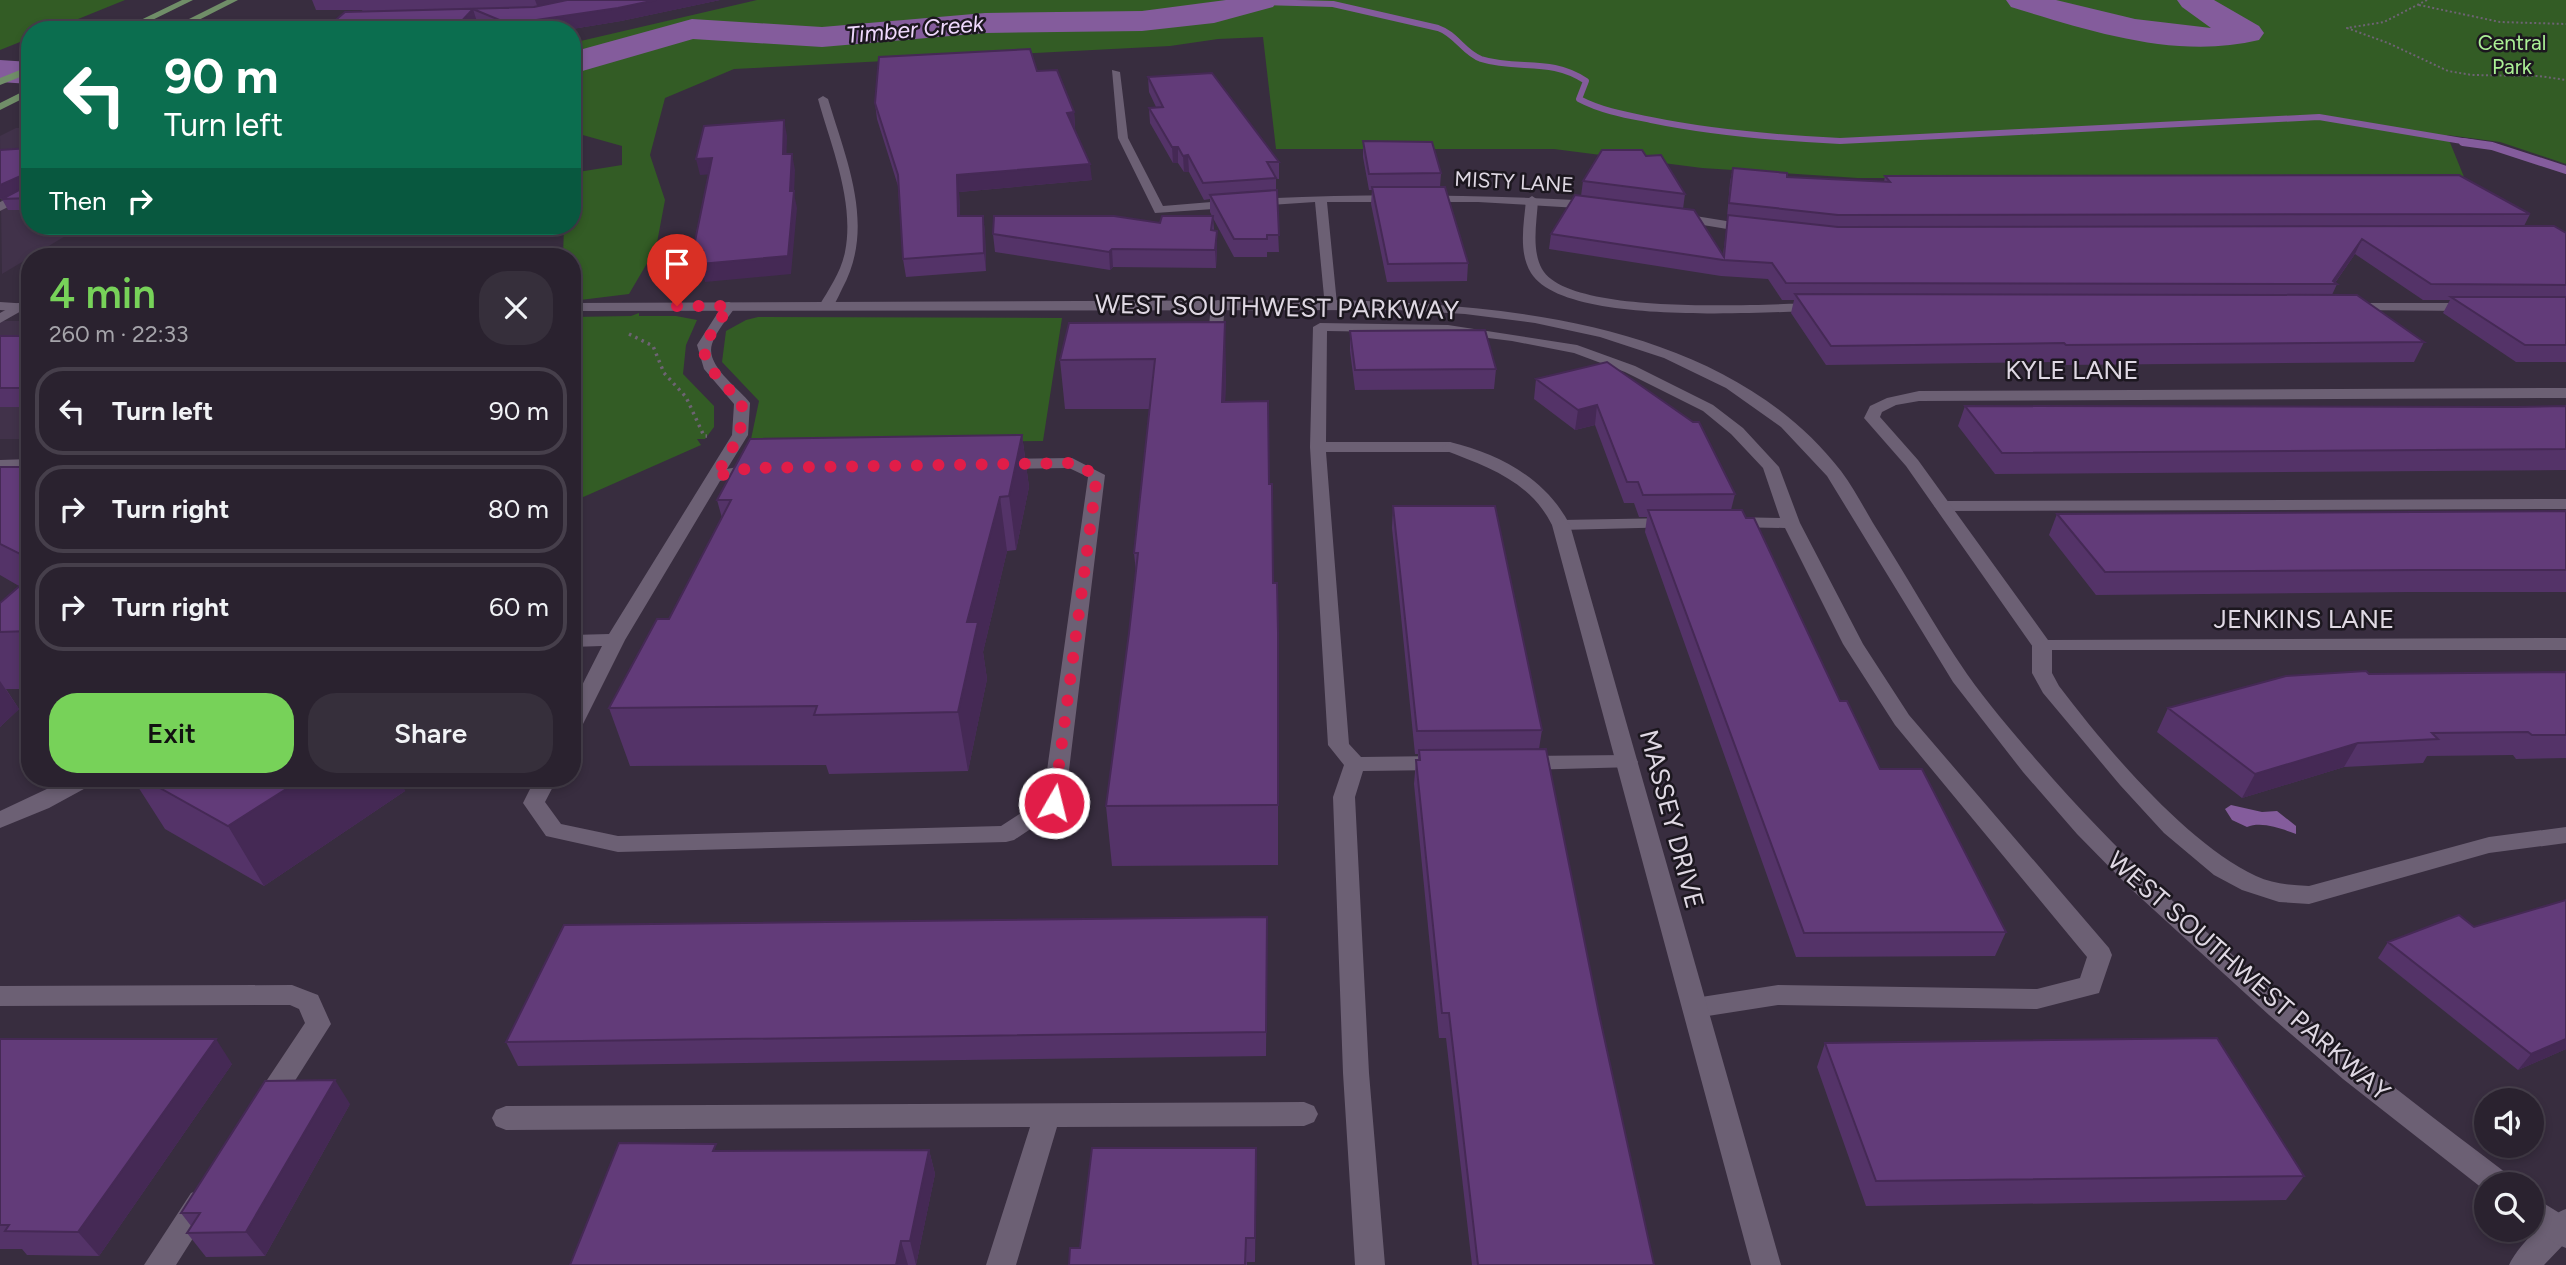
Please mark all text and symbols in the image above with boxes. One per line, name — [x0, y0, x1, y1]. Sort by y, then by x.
water label: Timber Creek — [845, 9, 986, 49]
park label: Central Park — [2478, 30, 2546, 79]
text: 90 m — [164, 46, 279, 105]
icon: left — [49, 49, 140, 140]
text: Turn left — [164, 106, 283, 144]
street label: MISTY LANE — [1454, 166, 1574, 197]
icon: right — [121, 182, 159, 220]
text: Then — [49, 185, 107, 217]
pin — [647, 234, 707, 306]
icon: arrive — [658, 245, 696, 283]
text: 4 min — [49, 268, 156, 319]
button: close — [479, 271, 553, 345]
street label: WEST SOUTHWEST PARKWAY — [1095, 288, 1460, 326]
text: 260 m · 22:33 — [49, 320, 189, 348]
street label: KYLE LANE — [2005, 354, 2139, 386]
icon: left — [53, 392, 91, 430]
text: Turn left — [112, 395, 213, 427]
text: 90 m — [489, 395, 549, 427]
icon: right — [53, 490, 91, 528]
text: Turn right — [112, 493, 229, 525]
text: 80 m — [488, 493, 549, 525]
icon: right — [53, 588, 91, 626]
text: Turn right — [112, 591, 229, 623]
text: 60 m — [489, 591, 549, 623]
street label: JENKINS LANE — [2214, 603, 2394, 635]
button: Exit — [49, 693, 294, 773]
button: Share — [308, 693, 553, 773]
street label: MASSEY DRIVE — [1633, 726, 1711, 912]
position arrow — [1017, 766, 1091, 840]
street label: WEST SOUTHWEST PARKWAY — [2101, 844, 2397, 1108]
map controls — [2474, 1088, 2544, 1242]
button: sound — [2474, 1088, 2544, 1158]
button: search — [2474, 1172, 2544, 1242]

